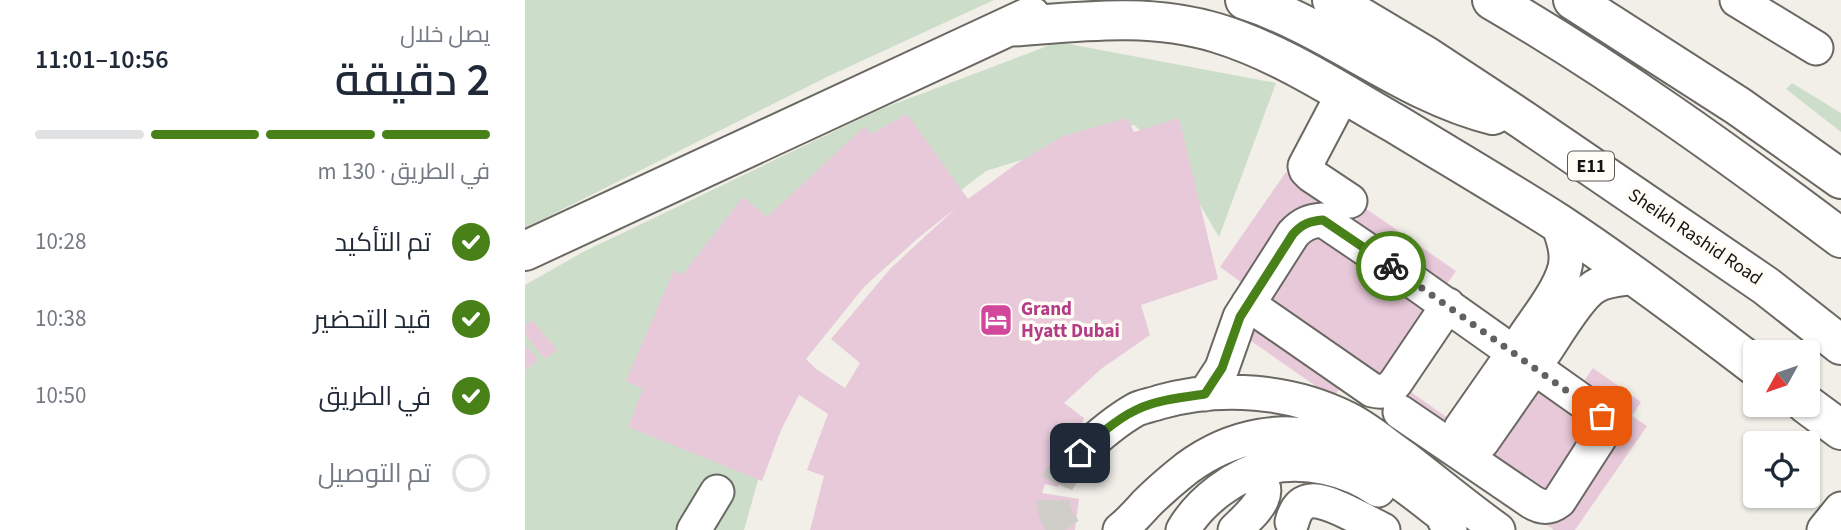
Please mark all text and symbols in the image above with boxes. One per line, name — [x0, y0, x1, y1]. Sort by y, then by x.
text: يصل خلال — [400, 18, 490, 51]
text: 10:56–11:01 — [35, 41, 169, 78]
text: 2 دقيقة — [335, 48, 490, 113]
road number: E11 — [1568, 152, 1614, 181]
text: في الطريق · 130 m — [318, 155, 490, 188]
street label: Sheikh Rashid Road — [1623, 182, 1767, 292]
icon: check — [452, 223, 490, 261]
text: تم التأكيد — [334, 224, 431, 261]
text: 10:28 — [35, 225, 86, 258]
courier — [1356, 231, 1426, 301]
icon: bike — [1372, 247, 1410, 285]
place label: Grand Hyatt Dubai — [1021, 296, 1120, 345]
icon: check — [452, 300, 490, 338]
text: قيد التحضير — [313, 301, 431, 338]
hotel icon: Grand Hyatt Dubai — [977, 301, 1015, 339]
text: 10:38 — [35, 302, 86, 335]
north arrow — [1743, 340, 1820, 416]
map controls — [1743, 340, 1820, 508]
icon: check — [452, 377, 490, 415]
text: في الطريق — [318, 378, 431, 415]
text: 10:50 — [35, 379, 86, 412]
pin — [1572, 386, 1632, 446]
icon: bag — [1583, 397, 1621, 435]
pin — [1050, 423, 1110, 483]
button: locate — [1743, 431, 1820, 508]
icon: home — [1061, 434, 1099, 472]
text: تم التوصيل — [318, 455, 431, 492]

